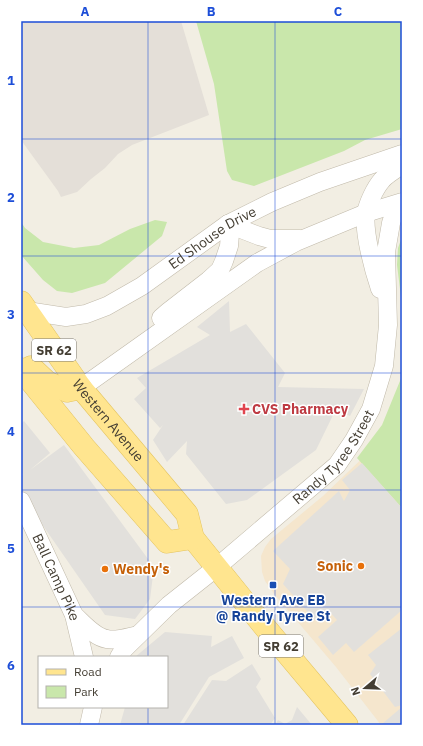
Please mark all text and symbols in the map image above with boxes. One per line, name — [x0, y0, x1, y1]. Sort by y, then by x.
text: A — [81, 3, 90, 20]
text: B — [207, 3, 216, 20]
text: C — [334, 3, 343, 20]
text: 1 — [7, 72, 15, 89]
text: 2 — [7, 189, 15, 206]
street label: Ed Shouse Drive — [165, 202, 259, 273]
text: 3 — [7, 306, 15, 323]
road number: SR 62 — [32, 339, 76, 361]
street label: Western Avenue — [68, 375, 148, 465]
place label: CVS Pharmacy — [252, 400, 349, 418]
marker: CVS Pharmacy — [239, 404, 249, 414]
street label: Randy Tyree Street — [289, 406, 378, 508]
text: 4 — [7, 423, 15, 440]
street label: Ball Camp Pike — [28, 531, 84, 623]
text: 5 — [7, 540, 15, 557]
place label: Sonic — [317, 557, 353, 575]
place label: Wendy's — [113, 560, 170, 578]
marker: Sonic — [356, 561, 366, 571]
marker: Wendy's — [100, 564, 110, 574]
marker: Western Ave EB @ Randy Tyree St — [268, 580, 278, 590]
place label: Western Ave EB @ Randy Tyree St — [216, 591, 330, 625]
road number: SR 62 — [259, 635, 303, 657]
legend — [38, 656, 168, 708]
text: 6 — [7, 657, 15, 674]
text: Road — [74, 664, 102, 679]
north arrow — [345, 668, 385, 708]
text: Park — [74, 684, 99, 699]
text: N — [348, 685, 363, 697]

